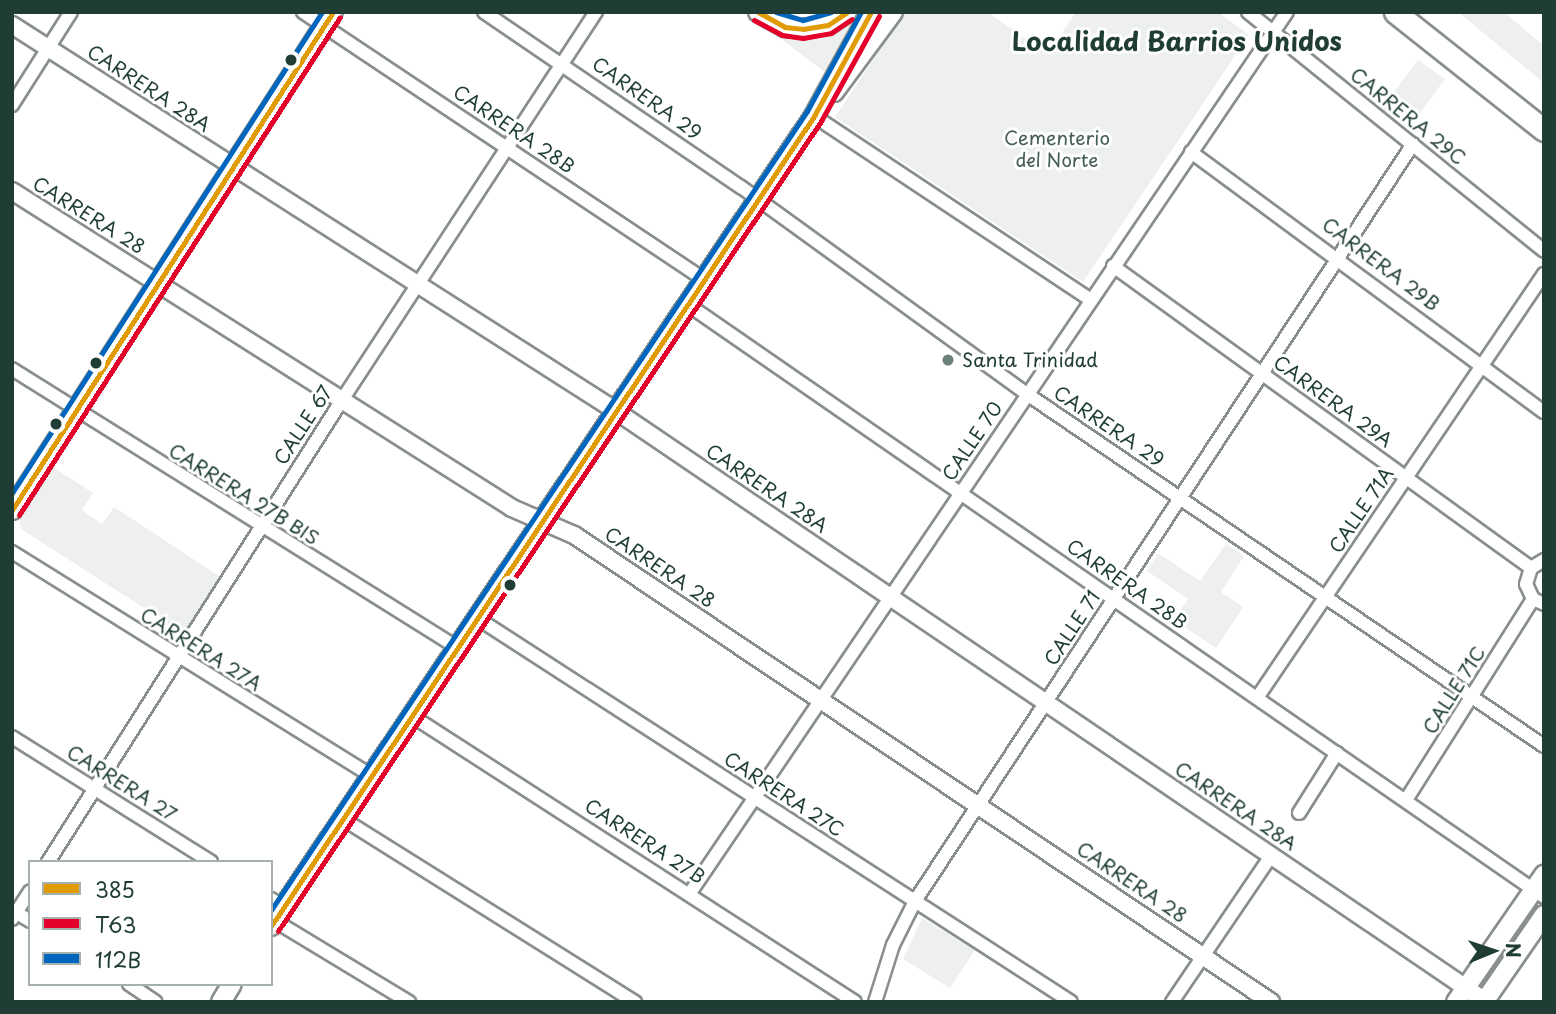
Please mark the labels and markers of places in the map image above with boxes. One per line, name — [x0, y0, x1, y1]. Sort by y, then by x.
unlabelled marker — [284, 53, 298, 67]
place label: Santa Trinidad — [962, 349, 1099, 371]
marker: Santa Trinidad — [940, 352, 956, 368]
unlabelled marker — [89, 356, 103, 370]
unlabelled marker — [49, 417, 63, 431]
unlabelled marker — [503, 578, 517, 592]

